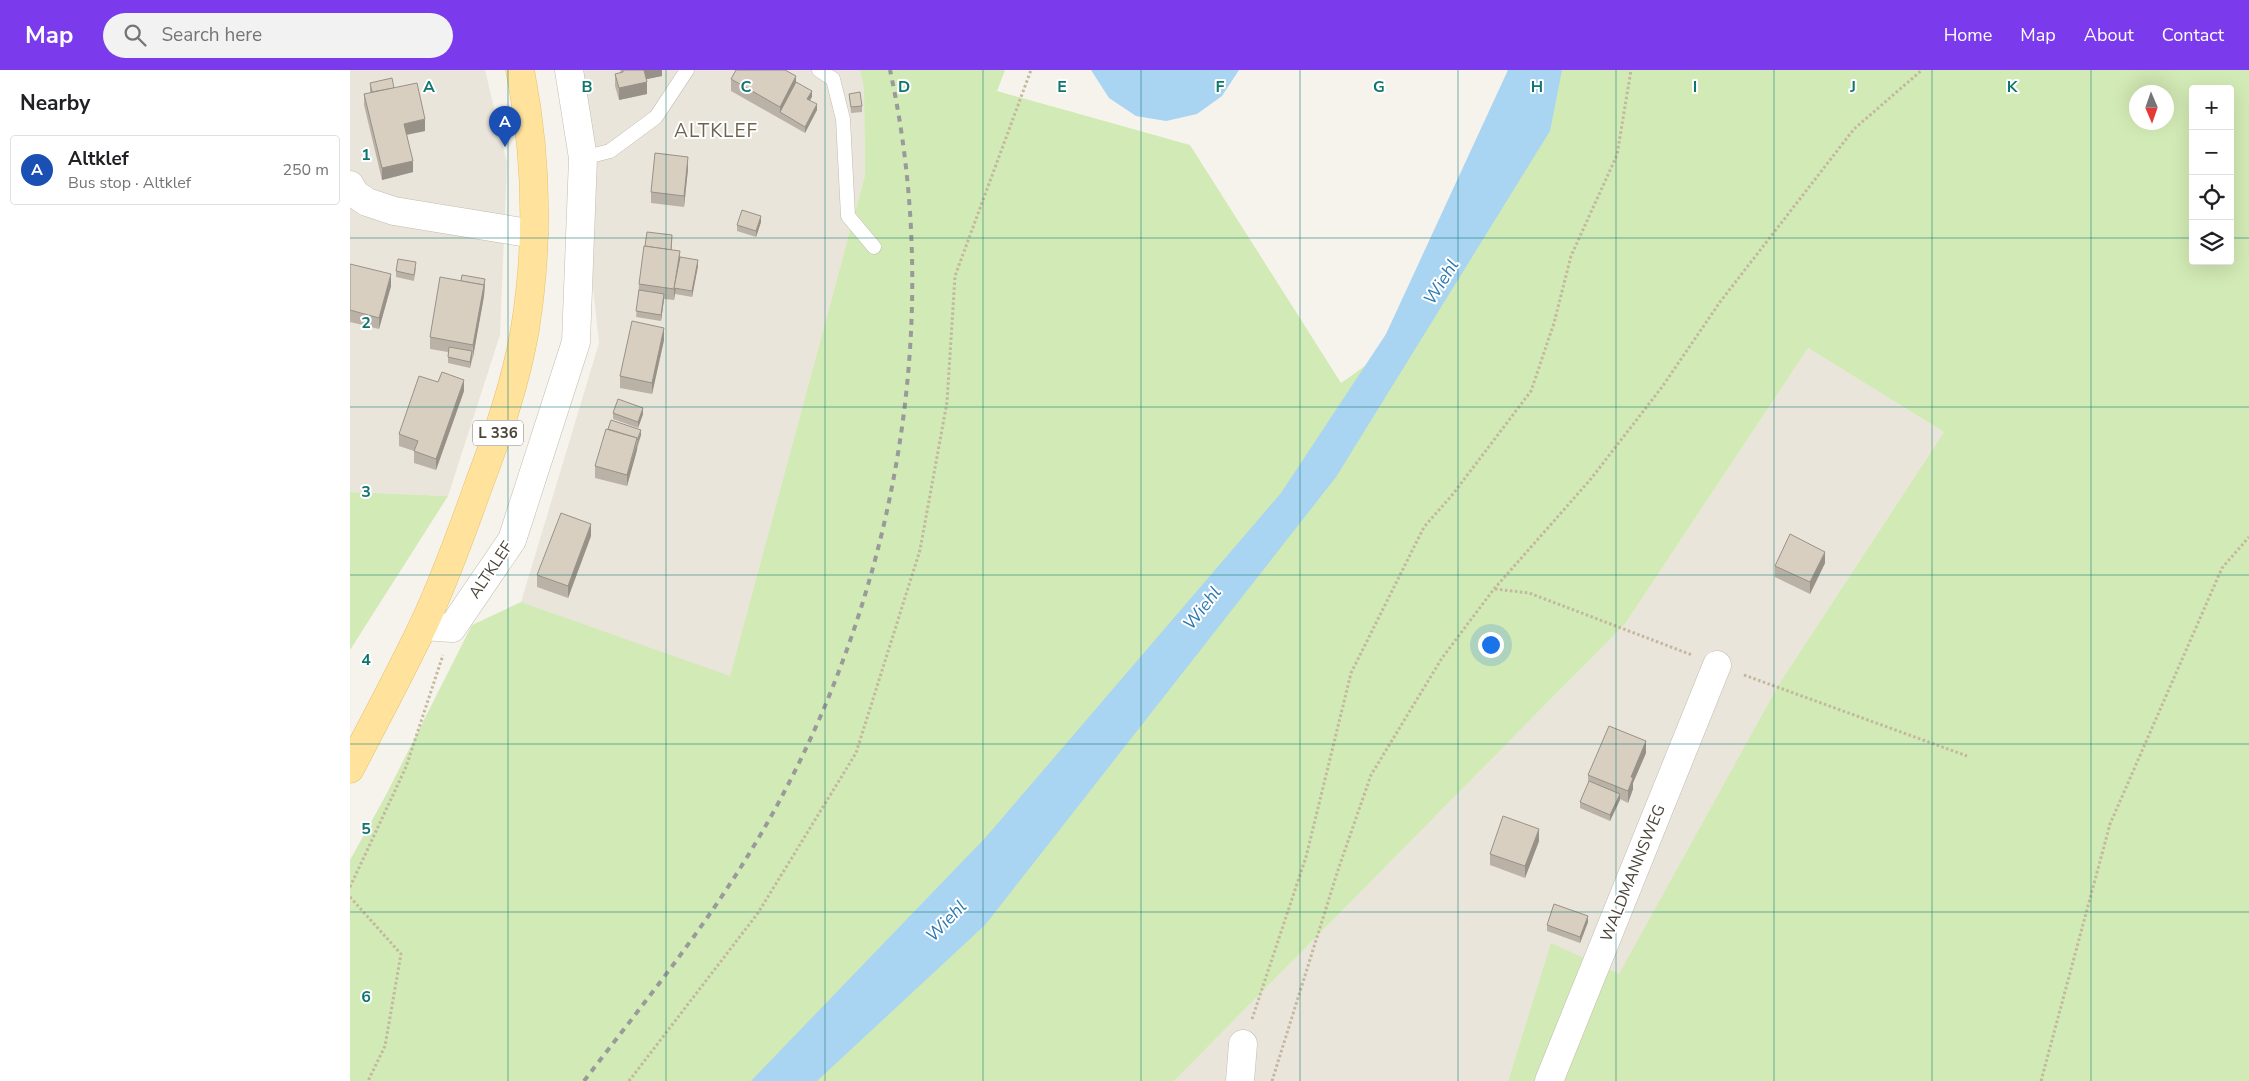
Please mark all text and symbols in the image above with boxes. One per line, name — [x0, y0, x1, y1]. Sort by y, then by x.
search box — [103, 13, 453, 58]
text: Map — [25, 19, 73, 51]
icon: search — [121, 21, 149, 49]
text: Search here — [161, 22, 262, 48]
text: Home — [1944, 23, 1992, 47]
text: Map — [2020, 23, 2056, 47]
text: About — [2084, 23, 2134, 47]
text: Contact — [2162, 23, 2224, 47]
text: A — [423, 76, 435, 98]
text: B — [581, 76, 593, 98]
text: C — [741, 76, 752, 98]
text: D — [898, 76, 910, 98]
text: E — [1057, 76, 1067, 98]
text: F — [1216, 76, 1225, 98]
text: G — [1373, 76, 1385, 98]
text: H — [1531, 76, 1543, 98]
text: I — [1693, 76, 1697, 98]
text: J — [1849, 76, 1856, 98]
text: K — [2007, 76, 2019, 98]
north arrow — [2129, 85, 2174, 130]
map controls — [2189, 85, 2234, 265]
button: + — [2189, 85, 2234, 130]
text: Nearby — [20, 89, 90, 117]
pin: A — [489, 106, 521, 147]
district label: ALTKLEF — [674, 118, 758, 144]
button: − — [2189, 130, 2234, 175]
text: 1 — [361, 144, 371, 166]
text: Altklef — [68, 146, 129, 172]
text: A — [31, 159, 43, 181]
text: 250 m — [282, 159, 329, 181]
text: Bus stop · Altklef — [68, 172, 191, 194]
button: locate — [2189, 175, 2234, 220]
button: layers — [2189, 220, 2234, 265]
water label: Wiehl — [1418, 255, 1464, 309]
text: 2 — [361, 312, 371, 334]
road number: L 336 — [473, 420, 523, 446]
text: 3 — [361, 481, 371, 503]
street label: ALTKLEF — [464, 537, 518, 603]
water label: Wiehl — [1177, 581, 1227, 635]
your location — [1478, 632, 1504, 658]
text: 4 — [361, 649, 371, 671]
street label: WALDMANNSWEG — [1595, 801, 1671, 945]
text: 5 — [361, 818, 371, 840]
water label: Wiehl — [920, 895, 972, 947]
text: 6 — [361, 986, 371, 1008]

